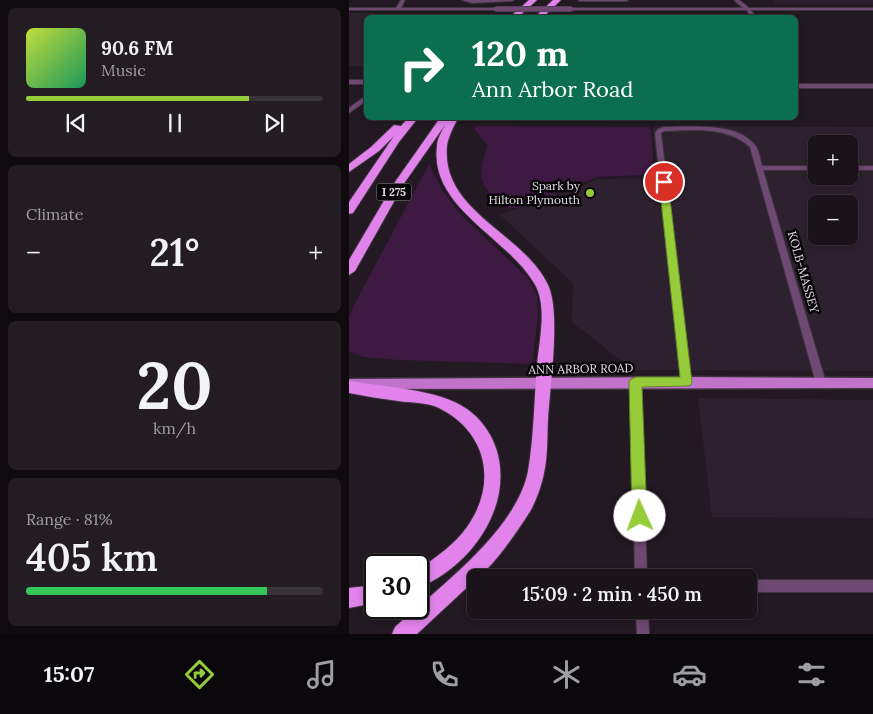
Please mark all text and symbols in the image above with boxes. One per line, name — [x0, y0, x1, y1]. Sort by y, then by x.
text: 120 m — [472, 31, 569, 76]
icon: right — [389, 35, 454, 100]
text: 90.6 FM — [101, 36, 173, 60]
text: Music — [101, 60, 146, 80]
text: Ann Arbor Road — [472, 75, 634, 103]
icon: previous — [62, 109, 90, 137]
icon: pause — [161, 109, 189, 137]
icon: next — [260, 109, 288, 137]
map controls — [808, 135, 858, 245]
button: + — [808, 135, 858, 185]
pin — [643, 161, 685, 203]
icon: arrive — [650, 168, 678, 196]
place label: Spark by Hilton Plymouth — [488, 178, 581, 207]
road number: I 275 — [377, 183, 411, 200]
marker: Spark by Hilton Plymouth — [584, 187, 596, 199]
button: − — [808, 195, 858, 245]
text: Climate — [26, 204, 83, 224]
text: 21° — [149, 228, 200, 276]
street label: KOLB-MASSEY — [785, 229, 822, 315]
text: − — [26, 235, 41, 271]
text: + — [308, 235, 323, 271]
text: 20 — [137, 344, 213, 427]
street label: ANN ARBOR ROAD — [527, 360, 634, 377]
text: km/h — [153, 418, 196, 438]
position arrow — [613, 489, 665, 541]
text: Range · 81% — [26, 509, 113, 529]
text: 405 km — [26, 533, 158, 581]
speed limit sign: 30 — [364, 554, 429, 619]
text: 15:09 · 2 min · 450 m — [522, 582, 702, 606]
icon: directions — [182, 657, 217, 692]
icon: music — [304, 657, 339, 692]
icon: phone — [427, 657, 462, 692]
icon: climate — [549, 657, 584, 692]
icon: car — [672, 657, 707, 692]
icon: filters — [794, 657, 829, 692]
text: 15:07 — [44, 660, 94, 688]

